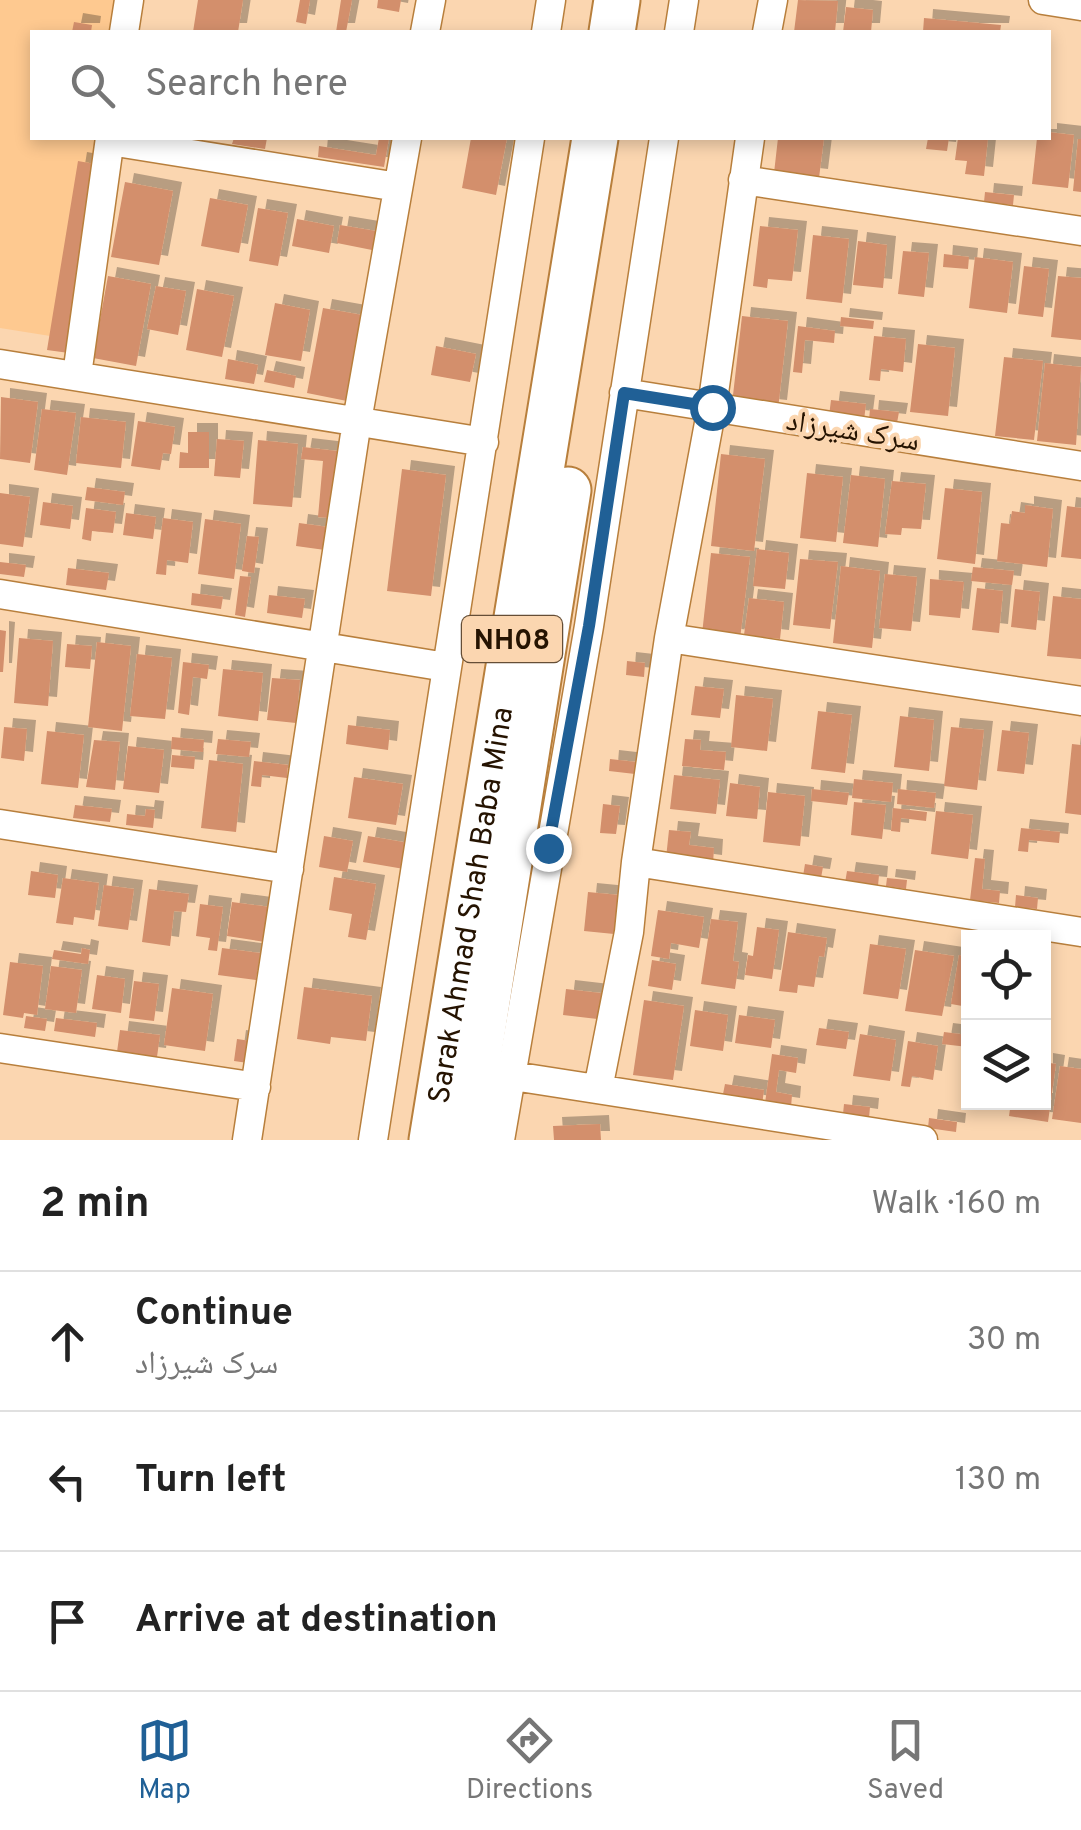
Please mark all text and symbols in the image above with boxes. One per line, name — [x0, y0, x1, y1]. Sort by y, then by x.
search box — [30, 30, 1051, 140]
icon: search — [65, 58, 120, 113]
text: Search here — [145, 61, 348, 110]
route start — [690, 385, 736, 431]
street label: سرک شیرزاد — [783, 404, 922, 461]
road number: NH08 — [462, 616, 562, 662]
street label: Sarak Ahmad Shah Baba Mina — [422, 704, 523, 1107]
route end — [526, 826, 572, 872]
map controls — [961, 930, 1051, 1110]
button: locate — [961, 930, 1051, 1020]
button: layers — [961, 1020, 1051, 1110]
text: 2 min — [40, 1179, 150, 1232]
text: Walk · 160 m — [871, 1185, 1041, 1225]
text: Continue — [135, 1290, 293, 1339]
icon: ahead — [40, 1314, 95, 1369]
text: 30 m — [967, 1321, 1041, 1361]
text: سرک شیرزاد — [135, 1345, 278, 1385]
icon: left — [40, 1454, 95, 1509]
text: Turn left — [135, 1457, 287, 1506]
text: 130 m — [955, 1461, 1041, 1501]
icon: arrive — [40, 1594, 95, 1649]
text: Arrive at destination — [135, 1597, 498, 1646]
tab: Map — [137, 1713, 192, 1809]
tab: Directions — [466, 1713, 593, 1809]
tab: Saved — [867, 1713, 944, 1809]

